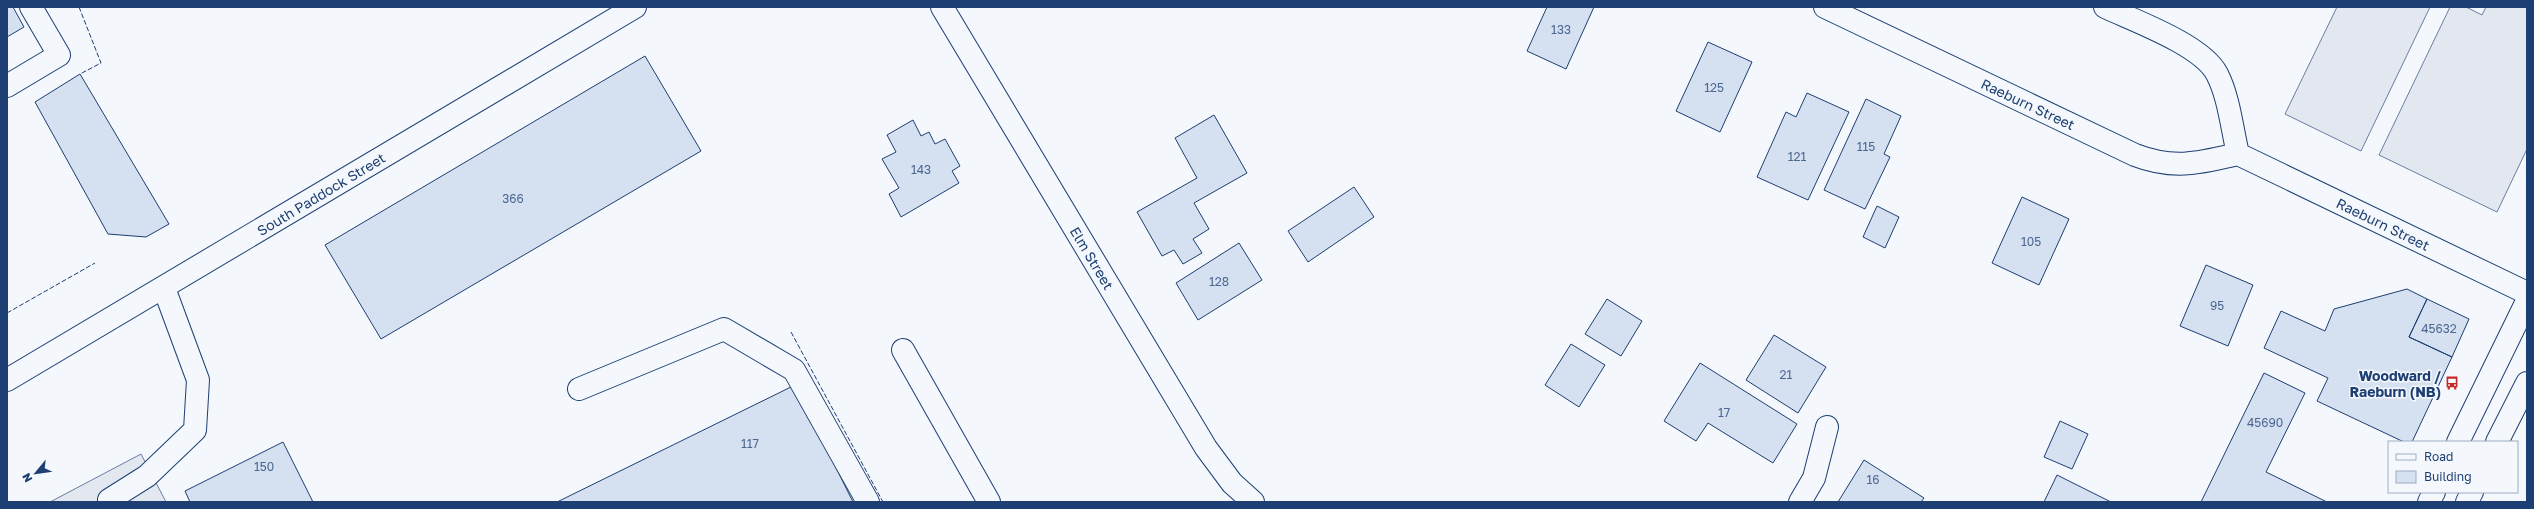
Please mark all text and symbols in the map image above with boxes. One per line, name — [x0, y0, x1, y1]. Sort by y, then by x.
house number: 133 — [1551, 22, 1571, 37]
street label: Raeburn Street — [1978, 75, 2078, 133]
house number: 125 — [1704, 80, 1724, 95]
house number: 115 — [1857, 139, 1875, 154]
street label: South Paddock Street — [254, 149, 388, 239]
house number: 121 — [1788, 149, 1806, 164]
house number: 143 — [911, 162, 931, 177]
house number: 366 — [502, 191, 524, 206]
street label: Raeburn Street — [2334, 194, 2432, 254]
street label: Elm Street — [1067, 223, 1117, 293]
house number: 105 — [2021, 234, 2041, 249]
house number: 128 — [1209, 274, 1229, 289]
house number: 95 — [2210, 298, 2224, 313]
house number: 45632 — [2421, 321, 2457, 336]
house number: 21 — [1780, 367, 1793, 382]
place label: Woodward / Raeburn (NB) — [2350, 367, 2441, 400]
bus stop icon: Woodward / Raeburn (NB) — [2444, 375, 2460, 391]
house number: 17 — [1718, 405, 1730, 420]
house number: 45690 — [2247, 415, 2283, 430]
house number: 117 — [741, 436, 759, 451]
legend — [2388, 441, 2518, 493]
text: Road — [2424, 449, 2453, 464]
north arrow — [16, 453, 56, 493]
house number: 150 — [254, 459, 274, 474]
text: Building — [2424, 469, 2472, 484]
text: N — [19, 471, 35, 485]
house number: 16 — [1866, 472, 1880, 487]

